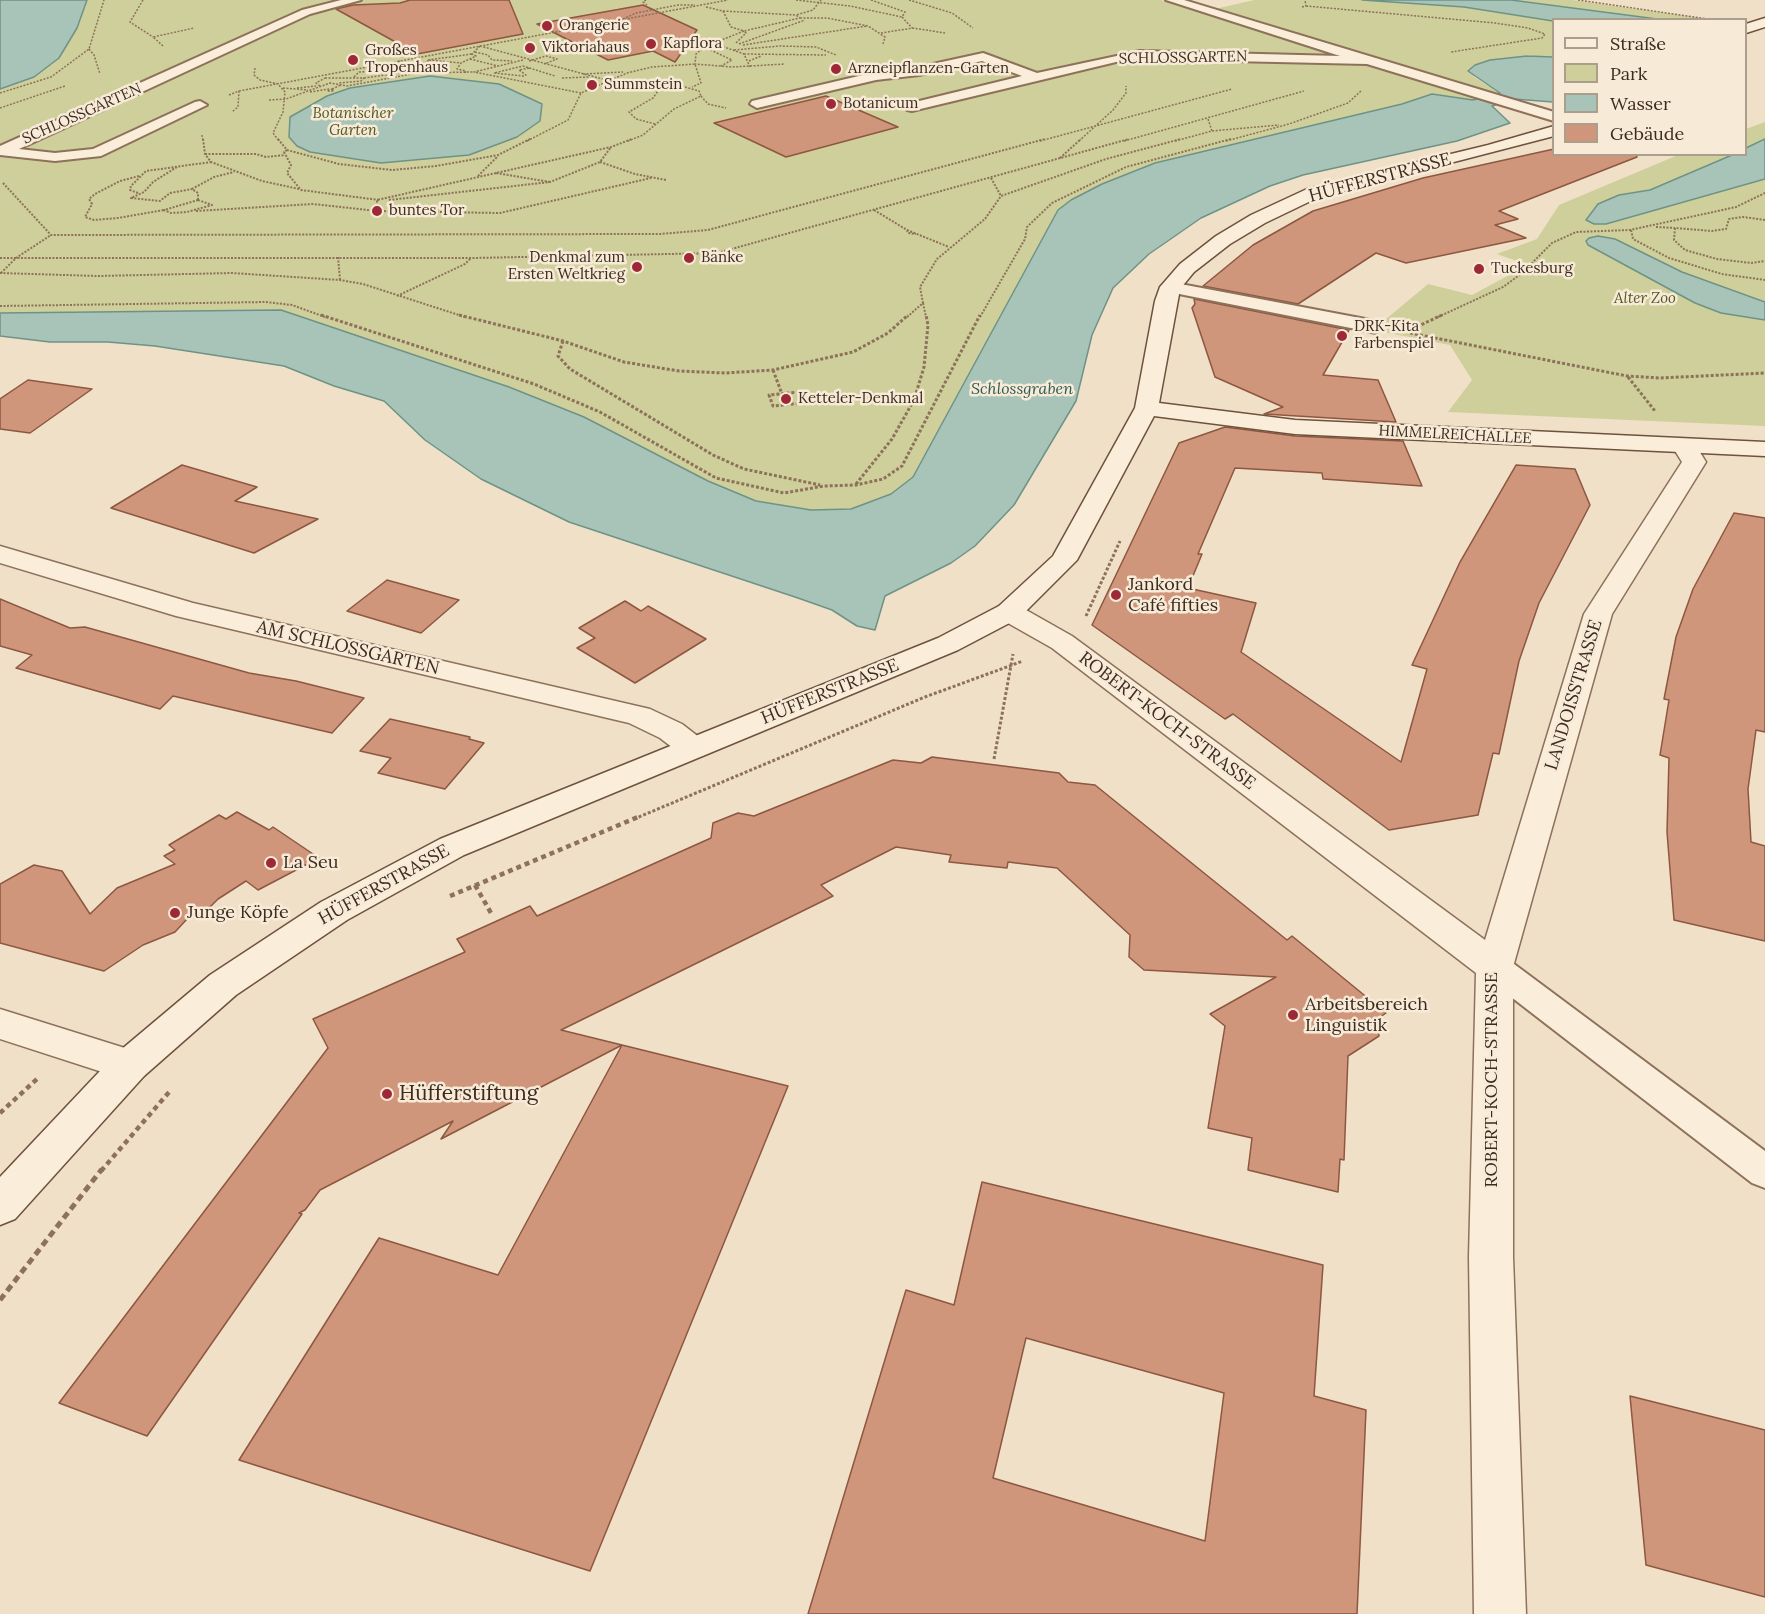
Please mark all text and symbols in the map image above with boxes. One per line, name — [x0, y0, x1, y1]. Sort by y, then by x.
place label: Orangerie — [559, 17, 629, 35]
legend — [1552, 18, 1747, 156]
marker: Orangerie — [540, 19, 554, 33]
text: Straße — [1610, 32, 1666, 55]
place label: Kapflora — [663, 35, 722, 53]
marker: Kapflora — [644, 37, 658, 51]
place label: Viktoriahaus — [542, 39, 629, 57]
marker: Viktoriahaus — [523, 41, 537, 55]
place label: Großes Tropenhaus — [365, 42, 448, 77]
street label: SCHLOSSGARTEN — [1119, 48, 1247, 68]
marker: Großes Tropenhaus — [346, 53, 360, 67]
place label: Arzneipflanzen-Garten — [848, 60, 1009, 78]
marker: Arzneipflanzen-Garten — [829, 62, 843, 76]
text: Park — [1610, 62, 1647, 85]
place label: Summstein — [604, 76, 682, 94]
marker: Summstein — [585, 78, 599, 92]
street label: SCHLOSSGARTEN — [20, 80, 144, 148]
text: Wasser — [1610, 92, 1671, 115]
place label: Botanicum — [843, 95, 918, 113]
marker: Botanicum — [824, 97, 838, 111]
park label: Botanischer Garten — [313, 105, 393, 140]
text: Gebäude — [1610, 122, 1684, 145]
street label: HÜFFERSTRASSE — [1306, 149, 1454, 207]
place label: buntes Tor — [389, 202, 465, 220]
marker: buntes Tor — [370, 204, 384, 218]
place label: Denkmal zum Ersten Weltkrieg — [508, 249, 625, 284]
place label: Bänke — [701, 249, 743, 267]
marker: Bänke — [682, 251, 696, 265]
marker: Denkmal zum Ersten Weltkrieg — [630, 260, 644, 274]
place label: Tuckesburg — [1491, 260, 1573, 278]
marker: Tuckesburg — [1472, 262, 1486, 276]
park label: Alter Zoo — [1614, 290, 1676, 308]
place label: DRK-Kita Farbenspiel — [1354, 318, 1434, 353]
marker: DRK-Kita Farbenspiel — [1335, 329, 1349, 343]
water label: Schlossgraben — [971, 379, 1073, 399]
place label: Ketteler-Denkmal — [798, 390, 923, 408]
marker: Ketteler-Denkmal — [779, 392, 793, 406]
street label: HIMMELREICHALLEE — [1378, 422, 1532, 448]
place label: Jankord Café fifties — [1128, 574, 1218, 616]
marker: Jankord Café fifties — [1109, 588, 1123, 602]
street label: AM SCHLOSSGARTEN — [255, 616, 441, 680]
street label: LANDOISSTRASSE — [1541, 617, 1607, 773]
street label: ROBERT-KOCH-STRASSE — [1074, 647, 1260, 795]
street label: HÜFFERSTRASSE — [758, 655, 902, 729]
street label: HÜFFERSTRASSE — [315, 840, 453, 930]
place label: La Seu — [283, 852, 339, 874]
marker: La Seu — [264, 856, 278, 870]
place label: Junge Köpfe — [187, 902, 289, 924]
marker: Junge Köpfe — [168, 906, 182, 920]
street label: ROBERT-KOCH-STRASSE — [1481, 972, 1503, 1188]
place label: Arbeitsbereich Linguistik — [1305, 994, 1428, 1036]
marker: Arbeitsbereich Linguistik — [1286, 1008, 1300, 1022]
place label: Hüfferstiftung — [399, 1081, 538, 1107]
marker: Hüfferstiftung — [380, 1087, 394, 1101]

